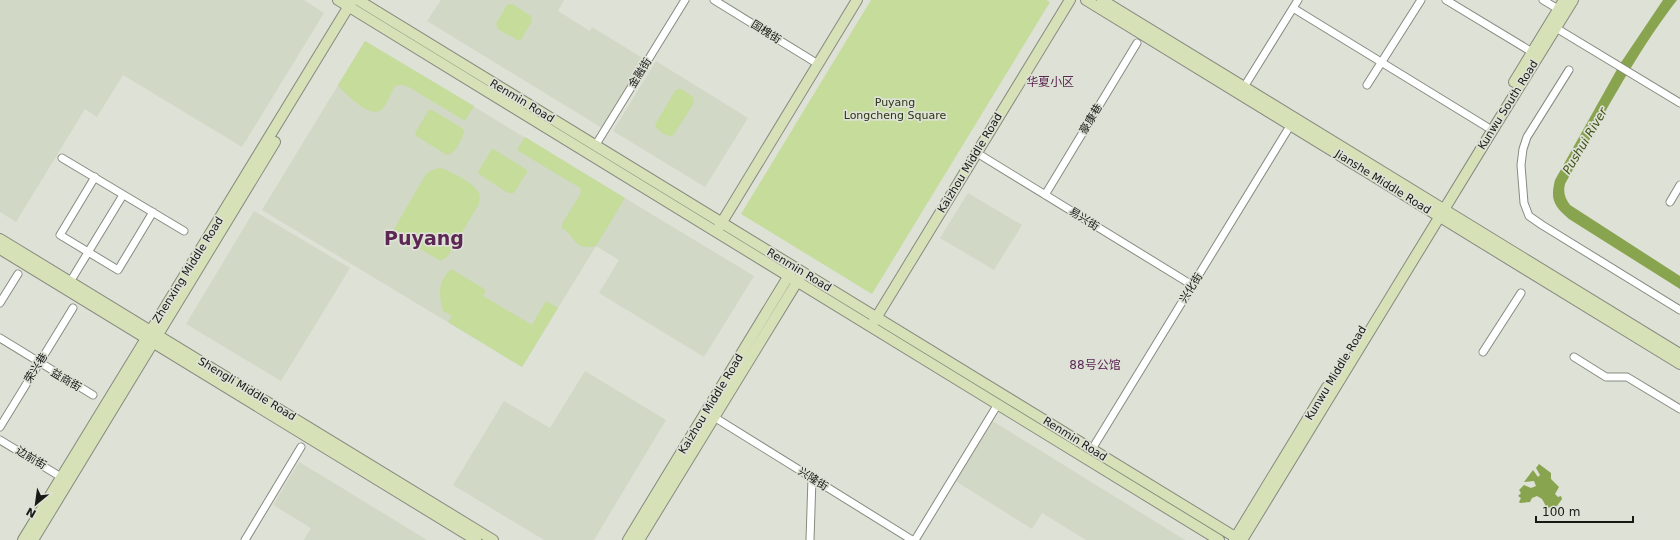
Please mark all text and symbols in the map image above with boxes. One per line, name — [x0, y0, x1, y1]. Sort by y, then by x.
street label: 国槐街 — [749, 18, 783, 46]
street label: 金融街 — [626, 56, 654, 90]
street label: Kunwu South Road — [1475, 58, 1541, 152]
district label: 华夏小区 — [1026, 75, 1074, 89]
street label: Renmin Road — [487, 77, 557, 125]
park label: Puyang Longcheng Square — [844, 96, 947, 122]
street label: 豪康巷 — [1077, 102, 1105, 136]
water label: Pushui River — [1560, 105, 1611, 177]
street label: Kaizhou Middle Road — [935, 111, 1005, 215]
street label: Jianshe Middle Road — [1332, 147, 1433, 217]
street label: 易兴街 — [1067, 205, 1101, 233]
street label: Zhenxing Middle Road — [150, 215, 226, 325]
district label: Puyang — [384, 227, 464, 249]
street label: Renmin Road — [764, 246, 834, 294]
street label: 兴化街 — [1177, 271, 1205, 305]
street label: Kunwu Middle Road — [1303, 324, 1369, 422]
street label: 荣兴巷 — [22, 351, 50, 385]
street label: Kaizhou Middle Road — [676, 352, 746, 456]
street label: Shengli Middle Road — [196, 355, 298, 423]
district label: 88号公馆 — [1069, 358, 1121, 372]
street label: 益商街 — [49, 366, 83, 394]
street label: Renmin Road — [1041, 414, 1109, 464]
street label: 边前街 — [14, 444, 48, 472]
street label: 兴隆街 — [796, 465, 830, 493]
north arrow — [16, 484, 56, 524]
scale bar — [1536, 498, 1633, 524]
text: N — [24, 504, 39, 520]
text: 100 m — [1542, 505, 1580, 519]

